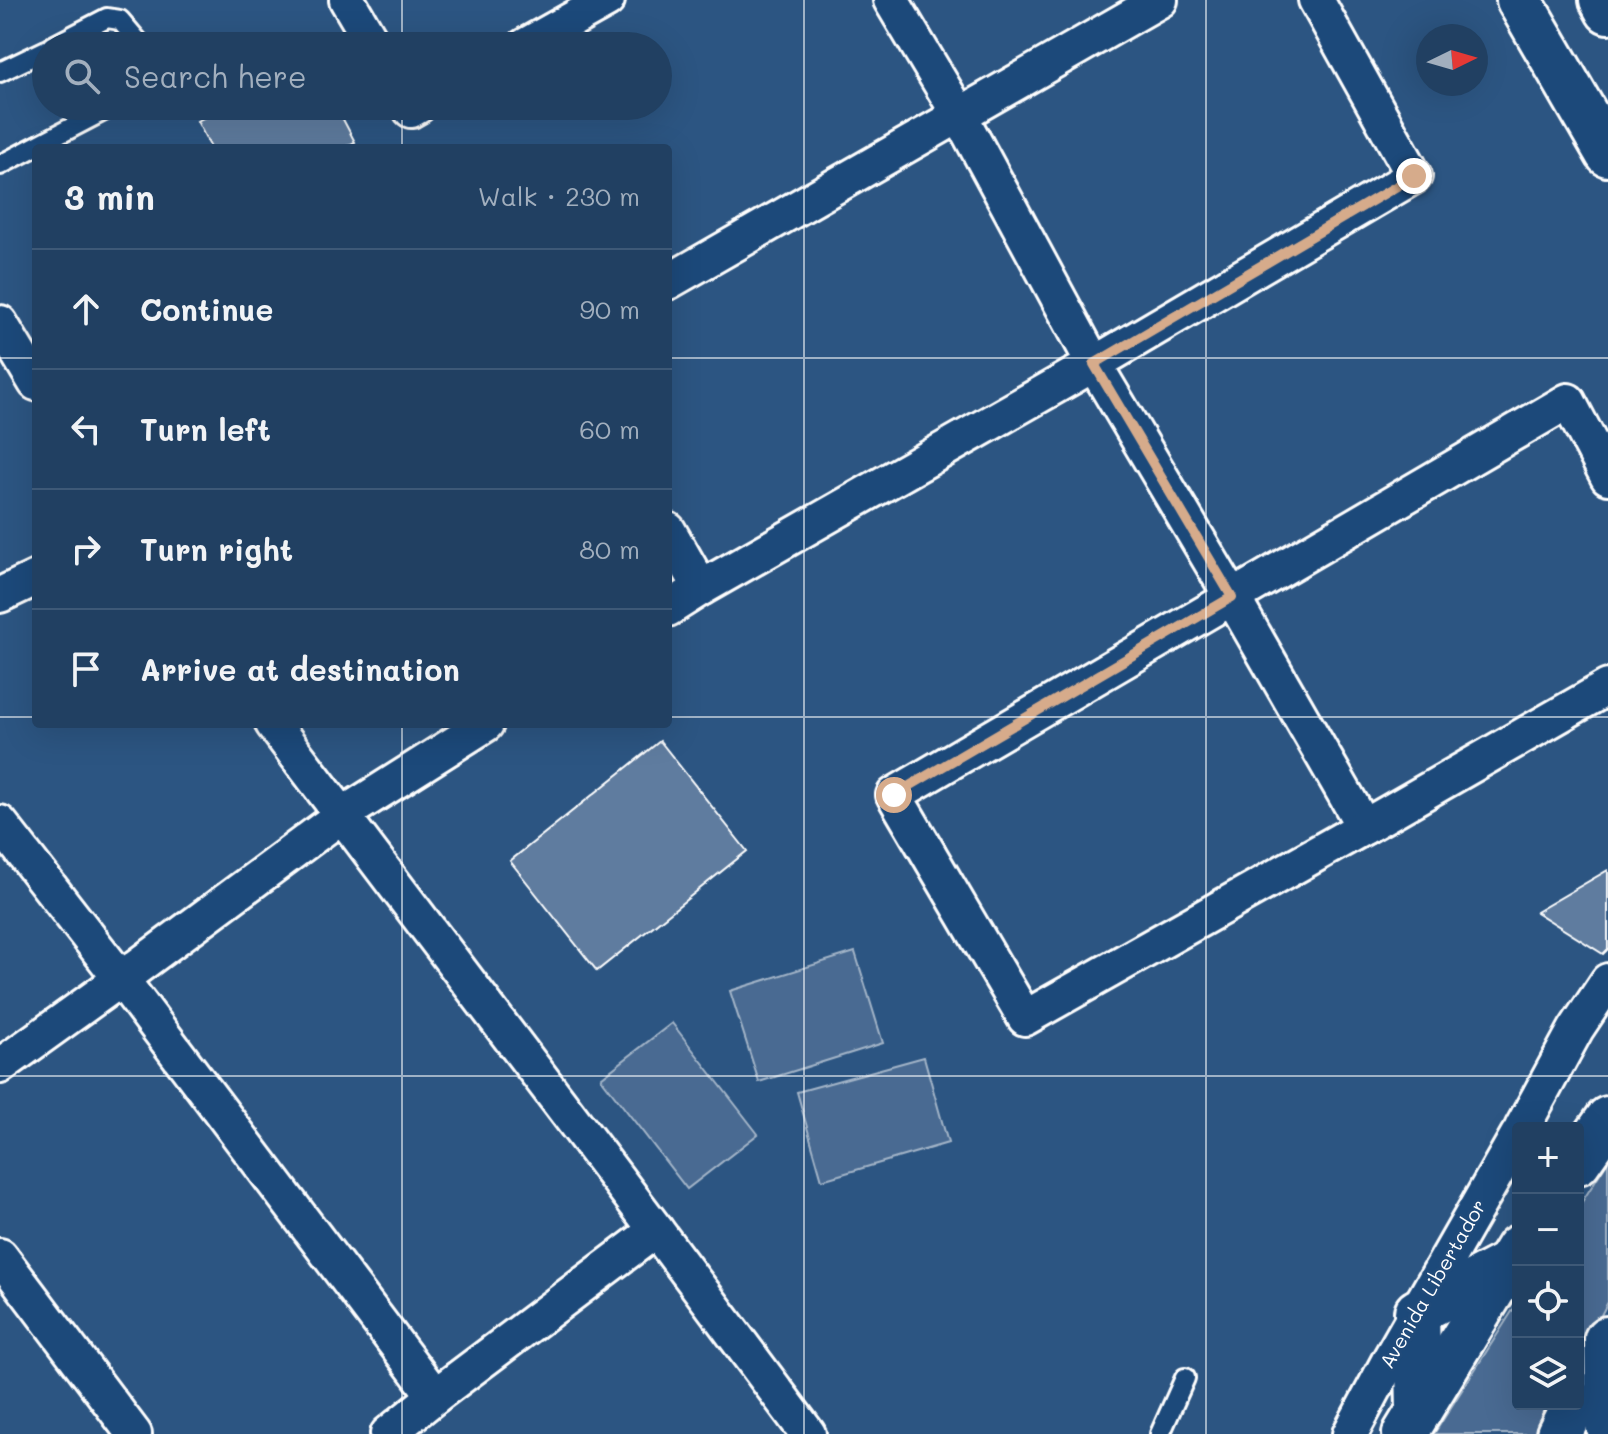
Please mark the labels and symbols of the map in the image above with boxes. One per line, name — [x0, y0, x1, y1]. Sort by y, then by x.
north arrow — [1416, 24, 1488, 96]
route end — [1396, 158, 1432, 194]
route start — [876, 777, 912, 813]
street label: Avenida Libertador — [1373, 1194, 1491, 1373]

